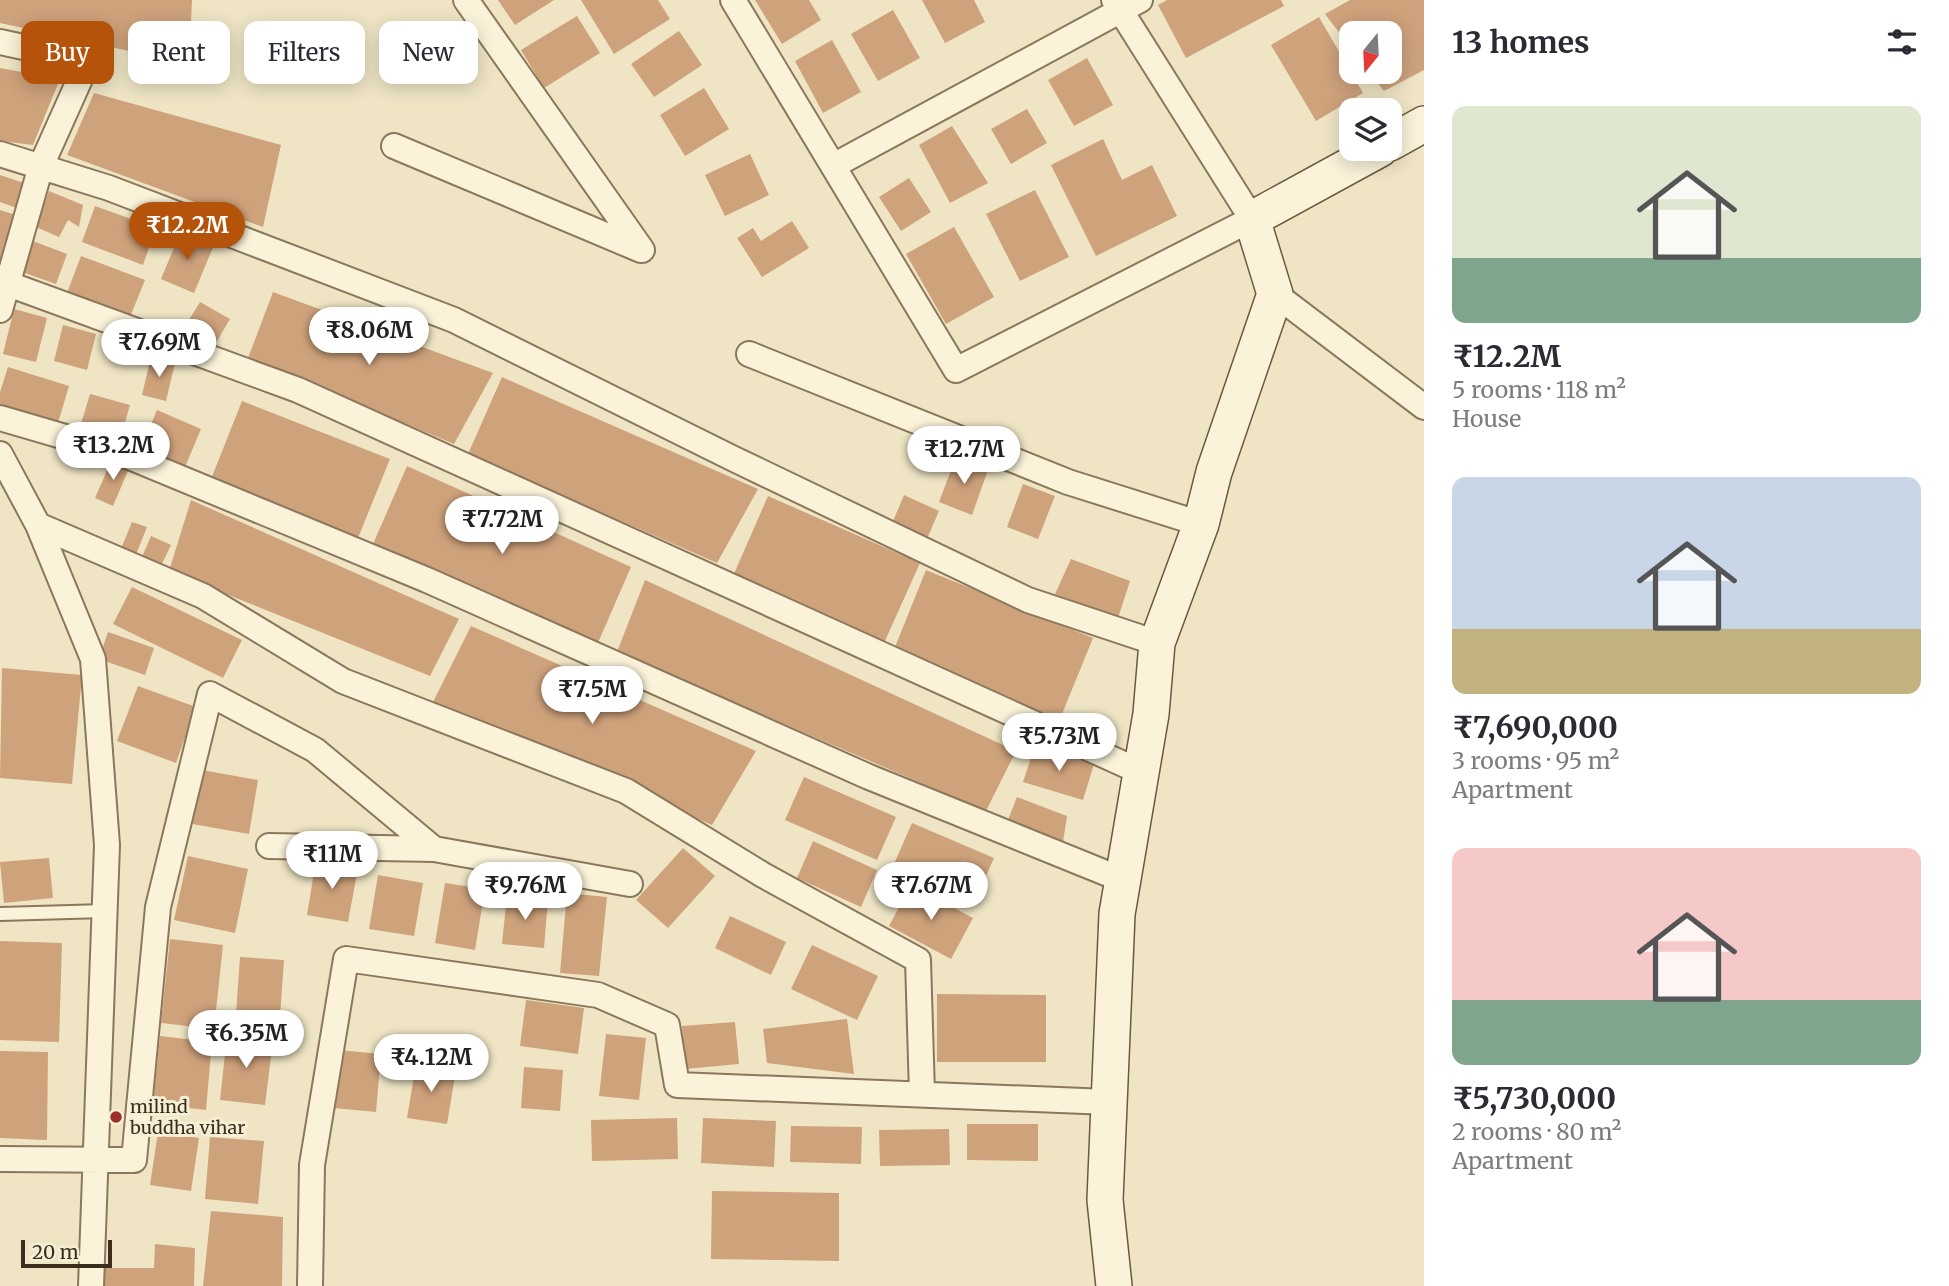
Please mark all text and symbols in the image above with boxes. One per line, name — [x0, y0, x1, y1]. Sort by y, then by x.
chip: Buy — [21, 21, 114, 84]
chip: Rent — [128, 21, 230, 84]
chip: Filters — [244, 21, 365, 84]
chip: New — [379, 21, 478, 84]
north arrow — [1339, 21, 1402, 84]
map controls — [1339, 21, 1402, 161]
text: 13 homes — [1452, 23, 1590, 61]
icon: filters — [1883, 23, 1921, 61]
button: layers — [1339, 98, 1402, 161]
icon: home — [1624, 152, 1750, 278]
pin: ₹12.2M — [130, 202, 244, 262]
text: ₹12.2M — [145, 210, 229, 239]
pin: ₹8.06M — [312, 308, 426, 367]
text: ₹8.06M — [325, 315, 413, 344]
pin: ₹7.69M — [102, 320, 216, 379]
text: ₹7.69M — [117, 327, 201, 356]
text: ₹12.2M — [1452, 337, 1561, 375]
text: 5 rooms · 118 m² — [1452, 375, 1626, 404]
text: House — [1452, 404, 1521, 433]
pin: ₹13.2M — [56, 422, 170, 482]
pin: ₹12.7M — [907, 426, 1021, 486]
text: ₹13.2M — [72, 430, 154, 459]
text: ₹12.7M — [923, 434, 1005, 463]
pin: ₹7.72M — [445, 496, 559, 556]
text: ₹7.72M — [461, 504, 543, 533]
icon: home — [1624, 523, 1750, 649]
pin: ₹7.5M — [543, 666, 641, 726]
text: ₹7.5M — [557, 674, 627, 703]
text: ₹7,690,000 — [1452, 708, 1618, 746]
pin: ₹5.73M — [1002, 714, 1116, 773]
text: ₹5.73M — [1018, 721, 1100, 750]
text: 3 rooms · 95 m² — [1452, 746, 1619, 775]
text: Apartment — [1452, 775, 1573, 804]
pin: ₹11M — [291, 832, 373, 891]
text: ₹11M — [302, 839, 362, 868]
pin: ₹9.76M — [468, 862, 582, 922]
pin: ₹7.67M — [874, 862, 988, 922]
text: ₹9.76M — [483, 870, 567, 899]
text: ₹7.67M — [890, 870, 972, 899]
icon: home — [1624, 894, 1750, 1020]
pin: ₹6.35M — [189, 1010, 303, 1070]
text: ₹6.35M — [204, 1018, 288, 1047]
pin: ₹4.12M — [374, 1034, 488, 1094]
text: ₹4.12M — [390, 1042, 472, 1071]
text: ₹5,730,000 — [1452, 1079, 1616, 1117]
place label: milind buddha vihar — [129, 1095, 245, 1139]
marker: milind buddha vihar — [108, 1109, 124, 1125]
text: 2 rooms · 80 m² — [1452, 1117, 1621, 1146]
text: Apartment — [1452, 1146, 1573, 1175]
scale bar — [21, 1237, 112, 1269]
text: 20 m — [32, 1240, 79, 1264]

